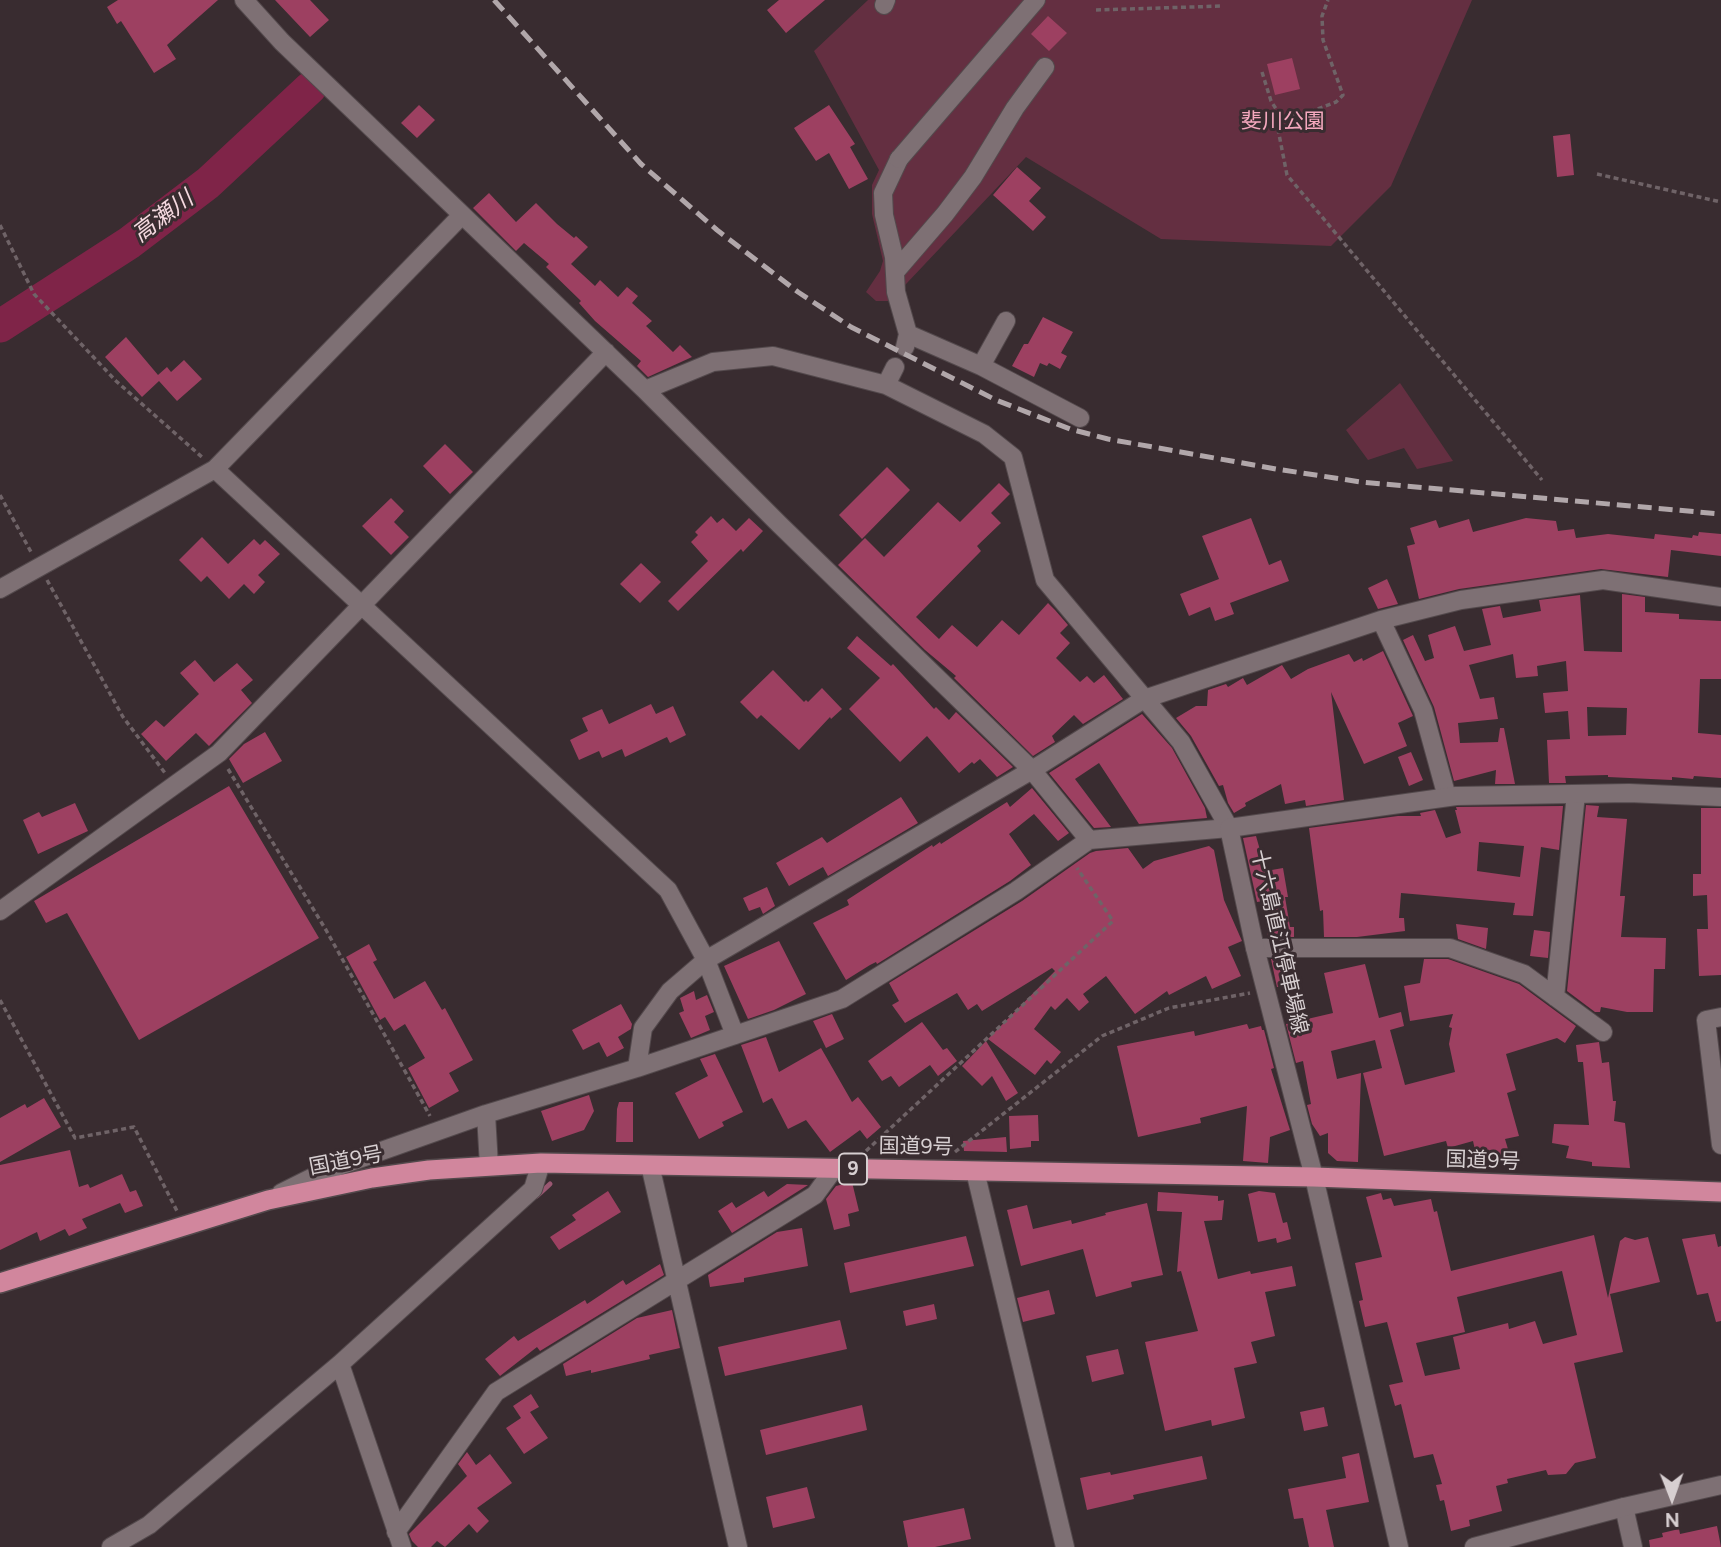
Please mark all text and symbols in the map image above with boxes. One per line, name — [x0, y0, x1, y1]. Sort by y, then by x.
park label: 斐川公園 — [1241, 109, 1325, 135]
water label: 高瀬川 — [127, 185, 199, 249]
street label: 十六島直江停車場線 — [1245, 847, 1313, 1037]
street label: 国道9号 — [878, 1134, 954, 1160]
street label: 国道9号 — [307, 1141, 385, 1181]
street label: 国道9号 — [1445, 1147, 1521, 1175]
road number: 9 — [839, 1154, 867, 1184]
north arrow — [1637, 1463, 1707, 1533]
text: N — [1665, 1508, 1680, 1531]

